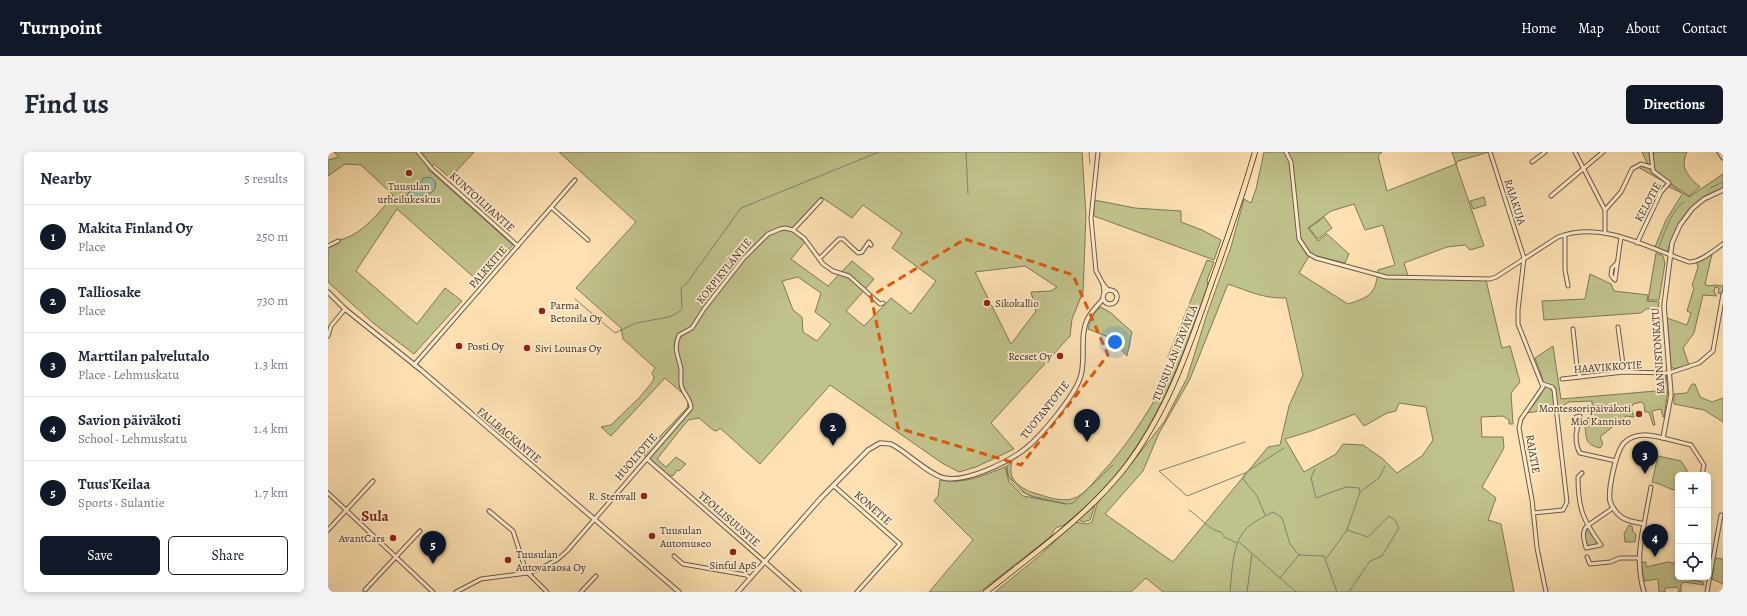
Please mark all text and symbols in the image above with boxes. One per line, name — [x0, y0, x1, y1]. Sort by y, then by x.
text: Turnpoint — [20, 15, 102, 41]
text: Home — [1521, 19, 1556, 38]
text: Map — [1578, 19, 1604, 38]
text: About — [1626, 19, 1660, 38]
text: Contact — [1682, 19, 1727, 38]
text: Find us — [24, 85, 109, 123]
button: Directions — [1626, 85, 1723, 124]
text: Nearby — [40, 167, 91, 190]
marker: Tuusulan urheilukeskus — [404, 168, 414, 178]
street label: KUNTOILIJANTIE — [446, 169, 518, 235]
text: 5 results — [244, 170, 288, 187]
street label: RAJAKUJA — [1501, 177, 1530, 227]
place label: Tuusulan urheilukeskus — [377, 179, 441, 207]
street label: KELOTIE — [1631, 180, 1665, 224]
text: Makita Finland Oy — [78, 218, 193, 238]
text: 1 — [51, 228, 55, 245]
text: 250 m — [256, 228, 288, 245]
street label: KORPIKYLÄNTIE — [693, 235, 755, 307]
text: Place — [78, 238, 106, 255]
street label: PALKKITIE — [465, 243, 511, 291]
text: Talliosake — [78, 282, 141, 302]
text: 2 — [50, 292, 56, 309]
text: 730 m — [257, 292, 288, 309]
place label: Sikokallio — [995, 296, 1039, 311]
place label: Parma Betonila Oy — [550, 298, 602, 326]
marker: Sikokallio — [982, 298, 992, 308]
text: Place — [78, 302, 106, 319]
street label: TUUSULAN ITÄVÄYLÄ — [1149, 302, 1201, 403]
marker: Parma Betonila Oy — [537, 306, 547, 316]
street label: KANNISTONKATU — [1647, 307, 1669, 395]
your location — [1105, 332, 1125, 352]
place label: Posti Oy — [467, 339, 504, 354]
marker: Posti Oy — [454, 341, 464, 351]
place label: Sivi Lounas Oy — [535, 341, 601, 356]
marker: Sivi Lounas Oy — [522, 343, 532, 353]
text: Marttilan palvelutalo — [78, 346, 209, 366]
place label: Recset Oy — [1008, 349, 1052, 364]
marker: Recset Oy — [1055, 351, 1065, 361]
text: 3 — [50, 356, 56, 373]
text: 1.3 km — [254, 356, 288, 373]
street label: HAAVIKKOTIE — [1573, 357, 1643, 377]
text: Place · Lehmuskatu — [78, 366, 179, 383]
street label: TUOTANTOTIE — [1017, 378, 1073, 442]
place label: Montessoripäiväkoti Mio Kannisto — [1539, 401, 1632, 429]
street label: FALLBACKANTIE — [474, 404, 544, 466]
pin: 1 — [1074, 409, 1100, 442]
marker: Montessoripäiväkoti Mio Kannisto — [1634, 409, 1644, 419]
text: Savion päiväkoti — [78, 410, 181, 430]
pin: 2 — [820, 413, 846, 446]
text: 4 — [50, 420, 56, 437]
text: 1.4 km — [254, 420, 288, 437]
text: School · Lehmuskatu — [78, 430, 187, 447]
street label: HUOLTOTIE — [611, 430, 661, 484]
street label: RAJATIE — [1522, 433, 1544, 475]
pin: 3 — [1632, 441, 1658, 474]
map controls — [1675, 472, 1711, 580]
button: + — [1675, 472, 1711, 508]
text: Tuus'Keilaa — [78, 474, 151, 494]
text: 5 — [50, 484, 56, 501]
text: 1.7 km — [254, 484, 288, 501]
street label: TEOLLISUUSTIE — [695, 488, 763, 550]
street label: KONETIE — [851, 488, 895, 528]
place label: R. Stenvall — [589, 489, 636, 504]
marker: R. Stenvall — [639, 491, 649, 501]
text: Sports · Sulantie — [78, 494, 165, 511]
district label: Sula — [361, 506, 389, 526]
button: − — [1675, 508, 1711, 544]
place label: Tuusulan Automuseo — [659, 523, 712, 551]
pin: 4 — [1642, 524, 1668, 557]
place label: AvantCars — [338, 531, 385, 546]
pin: 5 — [420, 531, 446, 564]
marker: Tuusulan Automuseo — [647, 531, 657, 541]
marker: AvantCars — [388, 533, 398, 543]
button: Save — [40, 536, 160, 575]
button: Share — [168, 536, 288, 575]
button: locate — [1675, 544, 1711, 580]
place label: Tuusulan Autovaraosa Oy — [515, 547, 586, 575]
marker: Sinful ApS — [728, 547, 738, 557]
marker: Tuusulan Autovaraosa Oy — [503, 555, 513, 565]
place label: Sinful ApS — [709, 558, 757, 573]

